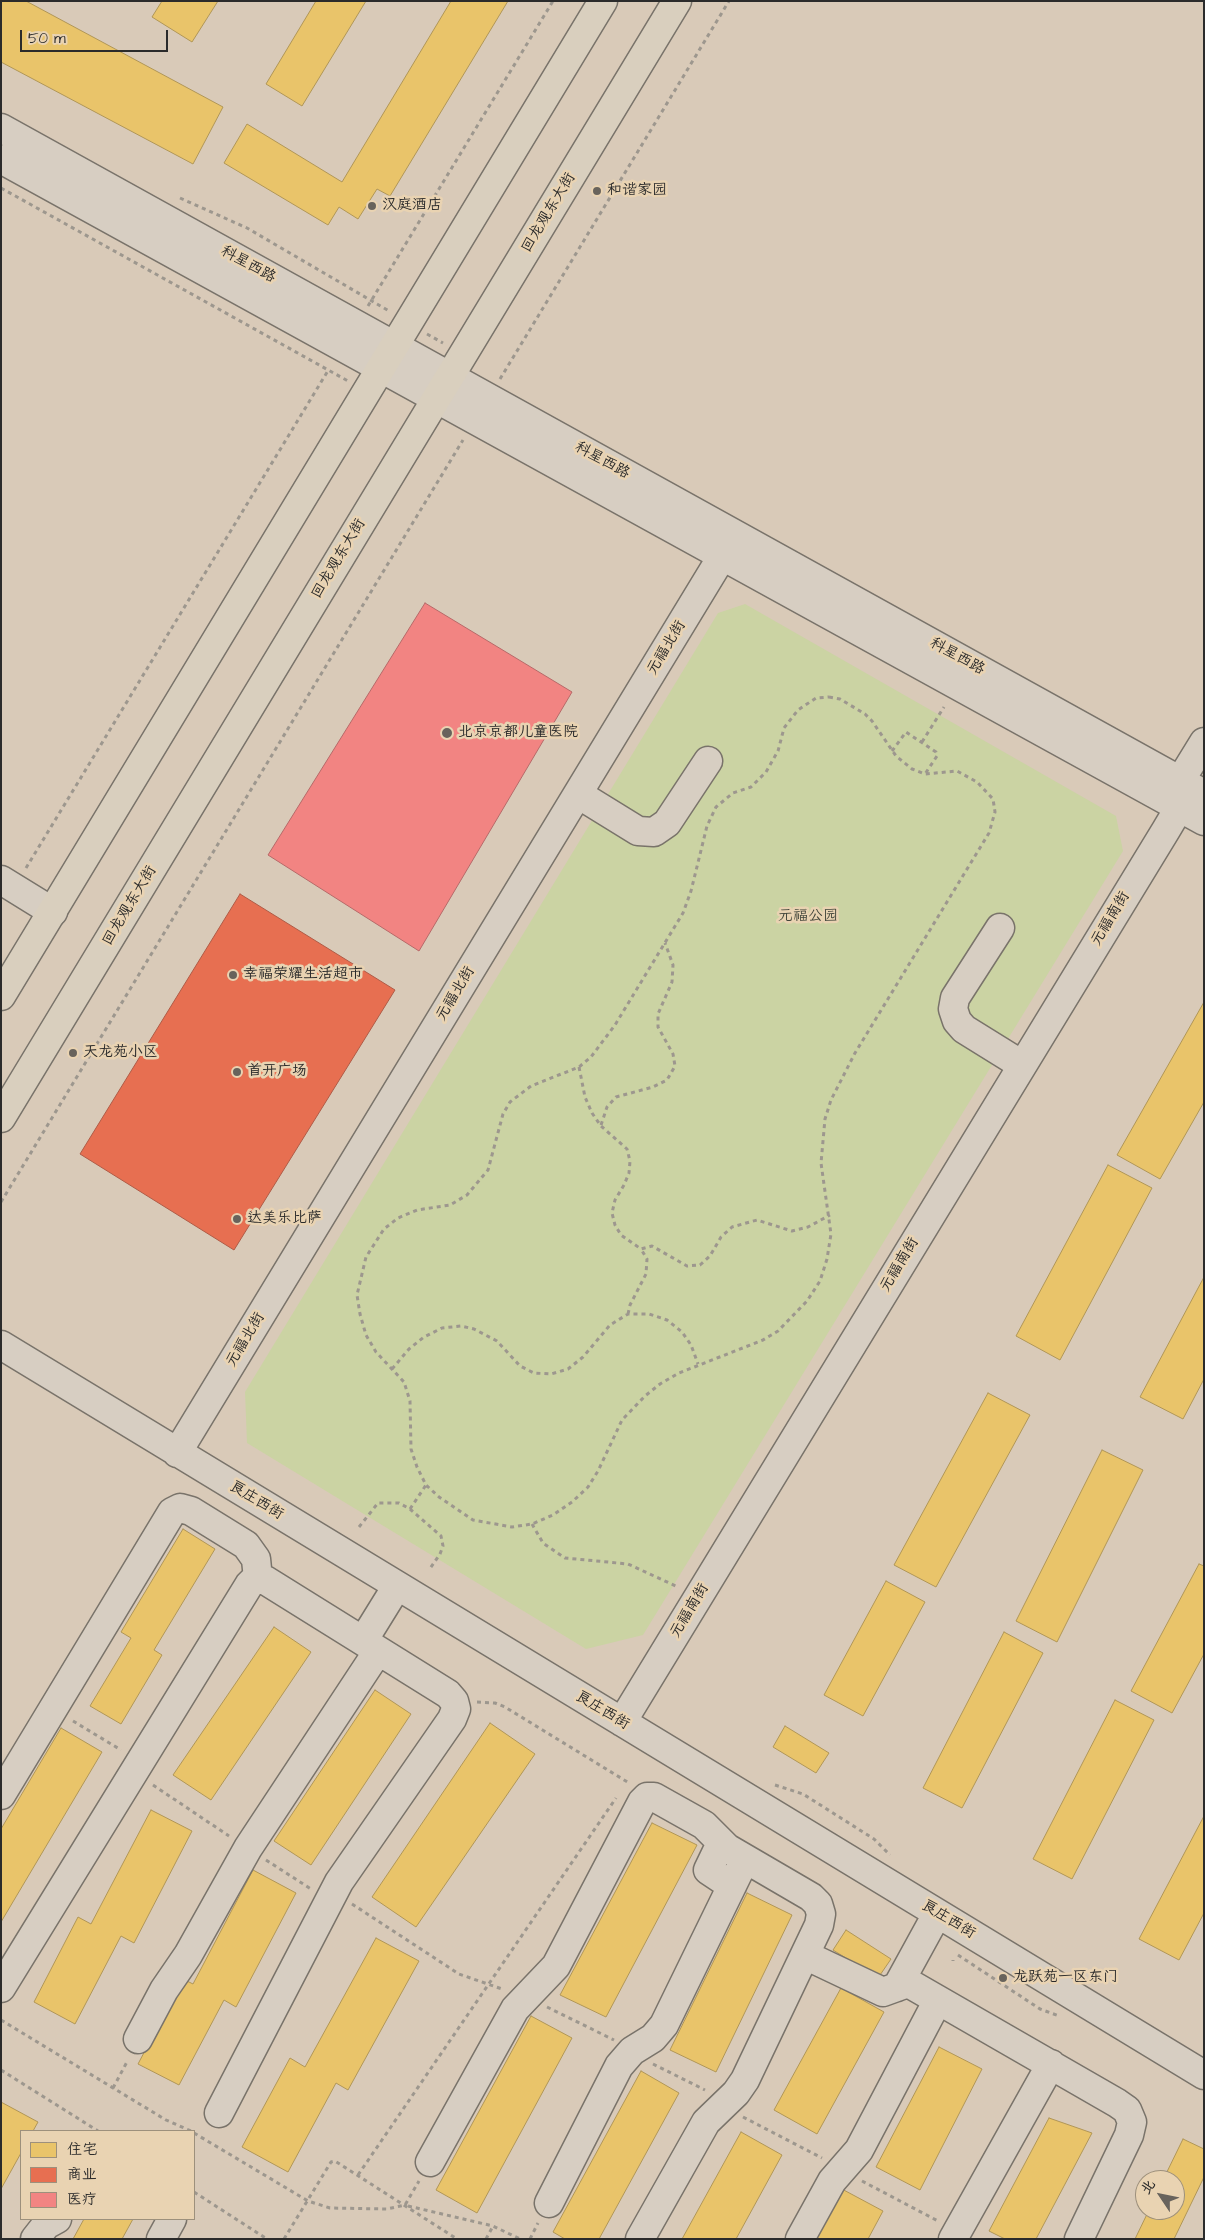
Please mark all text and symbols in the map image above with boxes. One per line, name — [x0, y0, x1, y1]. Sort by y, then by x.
scale bar — [22, 20, 170, 52]
text: 50 m — [28, 28, 66, 49]
street label: 回龙观东大街 — [518, 170, 580, 256]
place label: 和谐家园 — [607, 182, 667, 200]
marker: 和谐家园 — [591, 185, 603, 197]
place label: 汉庭酒店 — [382, 197, 442, 215]
marker: 汉庭酒店 — [366, 200, 378, 212]
street label: 科星西路 — [217, 243, 279, 287]
street label: 科星西路 — [571, 439, 633, 483]
street label: 回龙观东大街 — [308, 516, 370, 602]
street label: 元福北街 — [644, 618, 690, 678]
street label: 科星西路 — [926, 635, 988, 679]
place label: 北京京都儿童医院 — [458, 724, 578, 742]
marker: 北京京都儿童医院 — [440, 726, 454, 740]
street label: 回龙观东大街 — [99, 863, 161, 949]
street label: 元福南街 — [1088, 889, 1134, 949]
park label: 元福公园 — [778, 908, 838, 926]
street label: 元福北街 — [433, 964, 479, 1024]
place label: 幸福荣耀生活超市 — [243, 966, 363, 984]
marker: 幸福荣耀生活超市 — [227, 969, 239, 981]
place label: 天龙苑小区 — [83, 1044, 158, 1062]
marker: 天龙苑小区 — [67, 1047, 79, 1059]
place label: 首开广场 — [247, 1063, 307, 1081]
marker: 首开广场 — [231, 1066, 243, 1078]
place label: 达美乐比萨 — [247, 1210, 322, 1228]
marker: 达美乐比萨 — [231, 1213, 243, 1225]
street label: 元福南街 — [877, 1235, 923, 1295]
street label: 元福北街 — [223, 1310, 269, 1370]
street label: 良庄西街 — [226, 1478, 286, 1524]
street label: 元福南街 — [667, 1581, 713, 1641]
street label: 良庄西街 — [572, 1688, 632, 1734]
street label: 良庄西街 — [918, 1897, 978, 1943]
place label: 龙跃苑一区东门 — [1013, 1969, 1118, 1987]
marker: 龙跃苑一区东门 — [997, 1972, 1009, 1984]
legend — [20, 2130, 195, 2220]
text: 住宅 — [67, 2139, 97, 2160]
text: 商业 — [67, 2164, 97, 2185]
north arrow — [1135, 2170, 1185, 2220]
text: 北 — [1136, 2176, 1161, 2199]
text: 医疗 — [67, 2189, 97, 2210]

